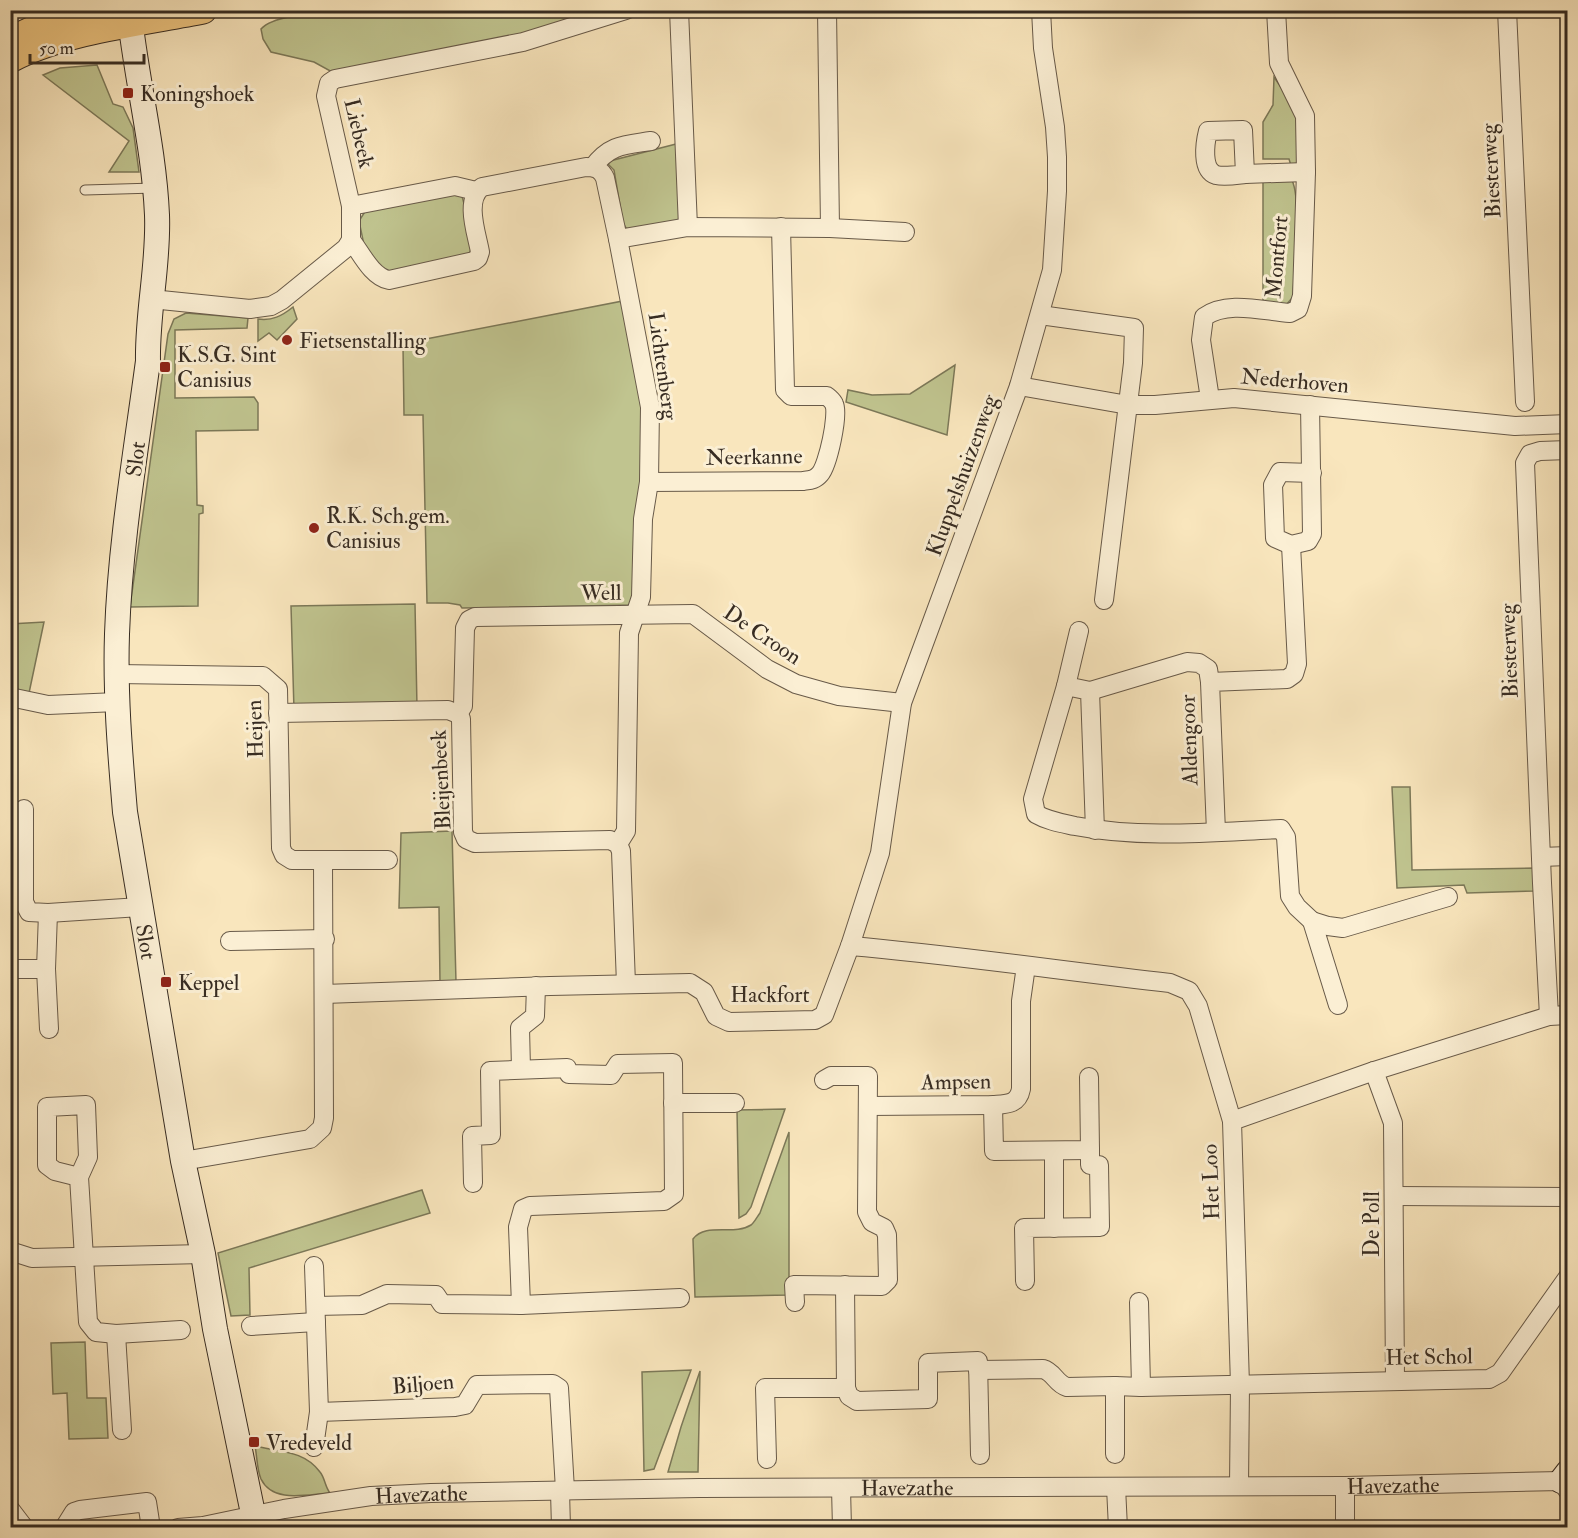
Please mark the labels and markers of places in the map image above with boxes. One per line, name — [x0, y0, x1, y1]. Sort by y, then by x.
place label: Koningshoek — [140, 80, 255, 108]
marker: Koningshoek — [121, 86, 135, 100]
place label: Fietsenstalling — [299, 327, 427, 355]
marker: Fietsenstalling — [280, 333, 294, 347]
place label: K.S.G. Sint Canisius — [177, 341, 276, 394]
marker: K.S.G. Sint Canisius — [158, 360, 172, 374]
place label: R.K. Sch.gem. Canisius — [326, 502, 450, 555]
marker: R.K. Sch.gem. Canisius — [307, 521, 321, 535]
place label: Keppel — [178, 969, 240, 998]
marker: Keppel — [159, 975, 173, 989]
place label: Vredeveld — [266, 1429, 352, 1457]
marker: Vredeveld — [247, 1435, 261, 1449]

